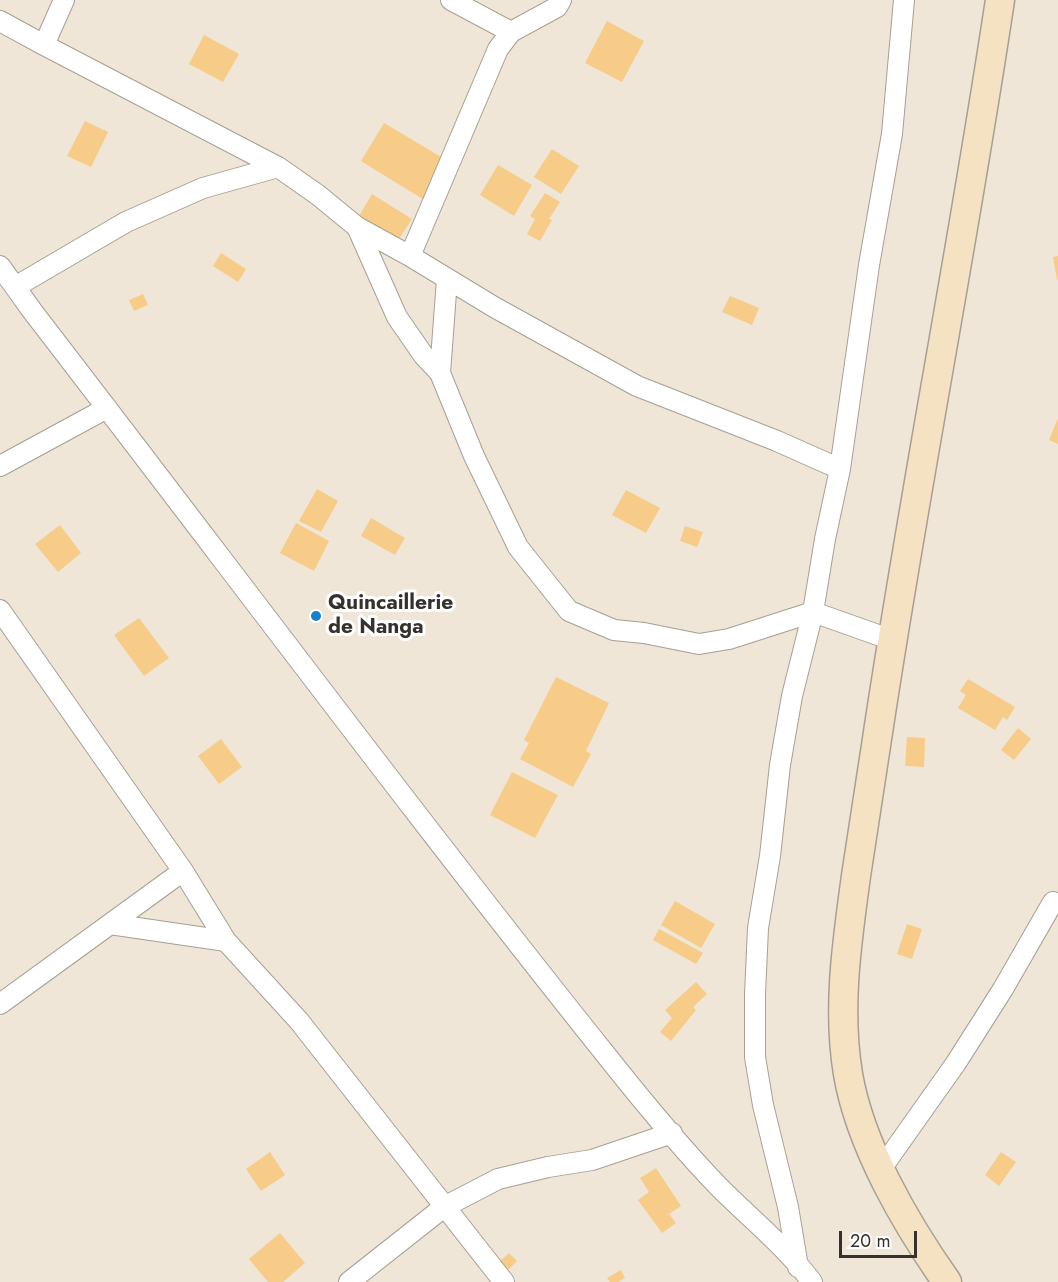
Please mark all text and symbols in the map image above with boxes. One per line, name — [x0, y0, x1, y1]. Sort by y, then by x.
place label: Quincaillerie de Nanga — [328, 591, 453, 641]
marker: Quincaillerie de Nanga — [309, 609, 323, 623]
scale bar — [842, 1219, 920, 1257]
text: 20 m — [850, 1228, 890, 1254]

